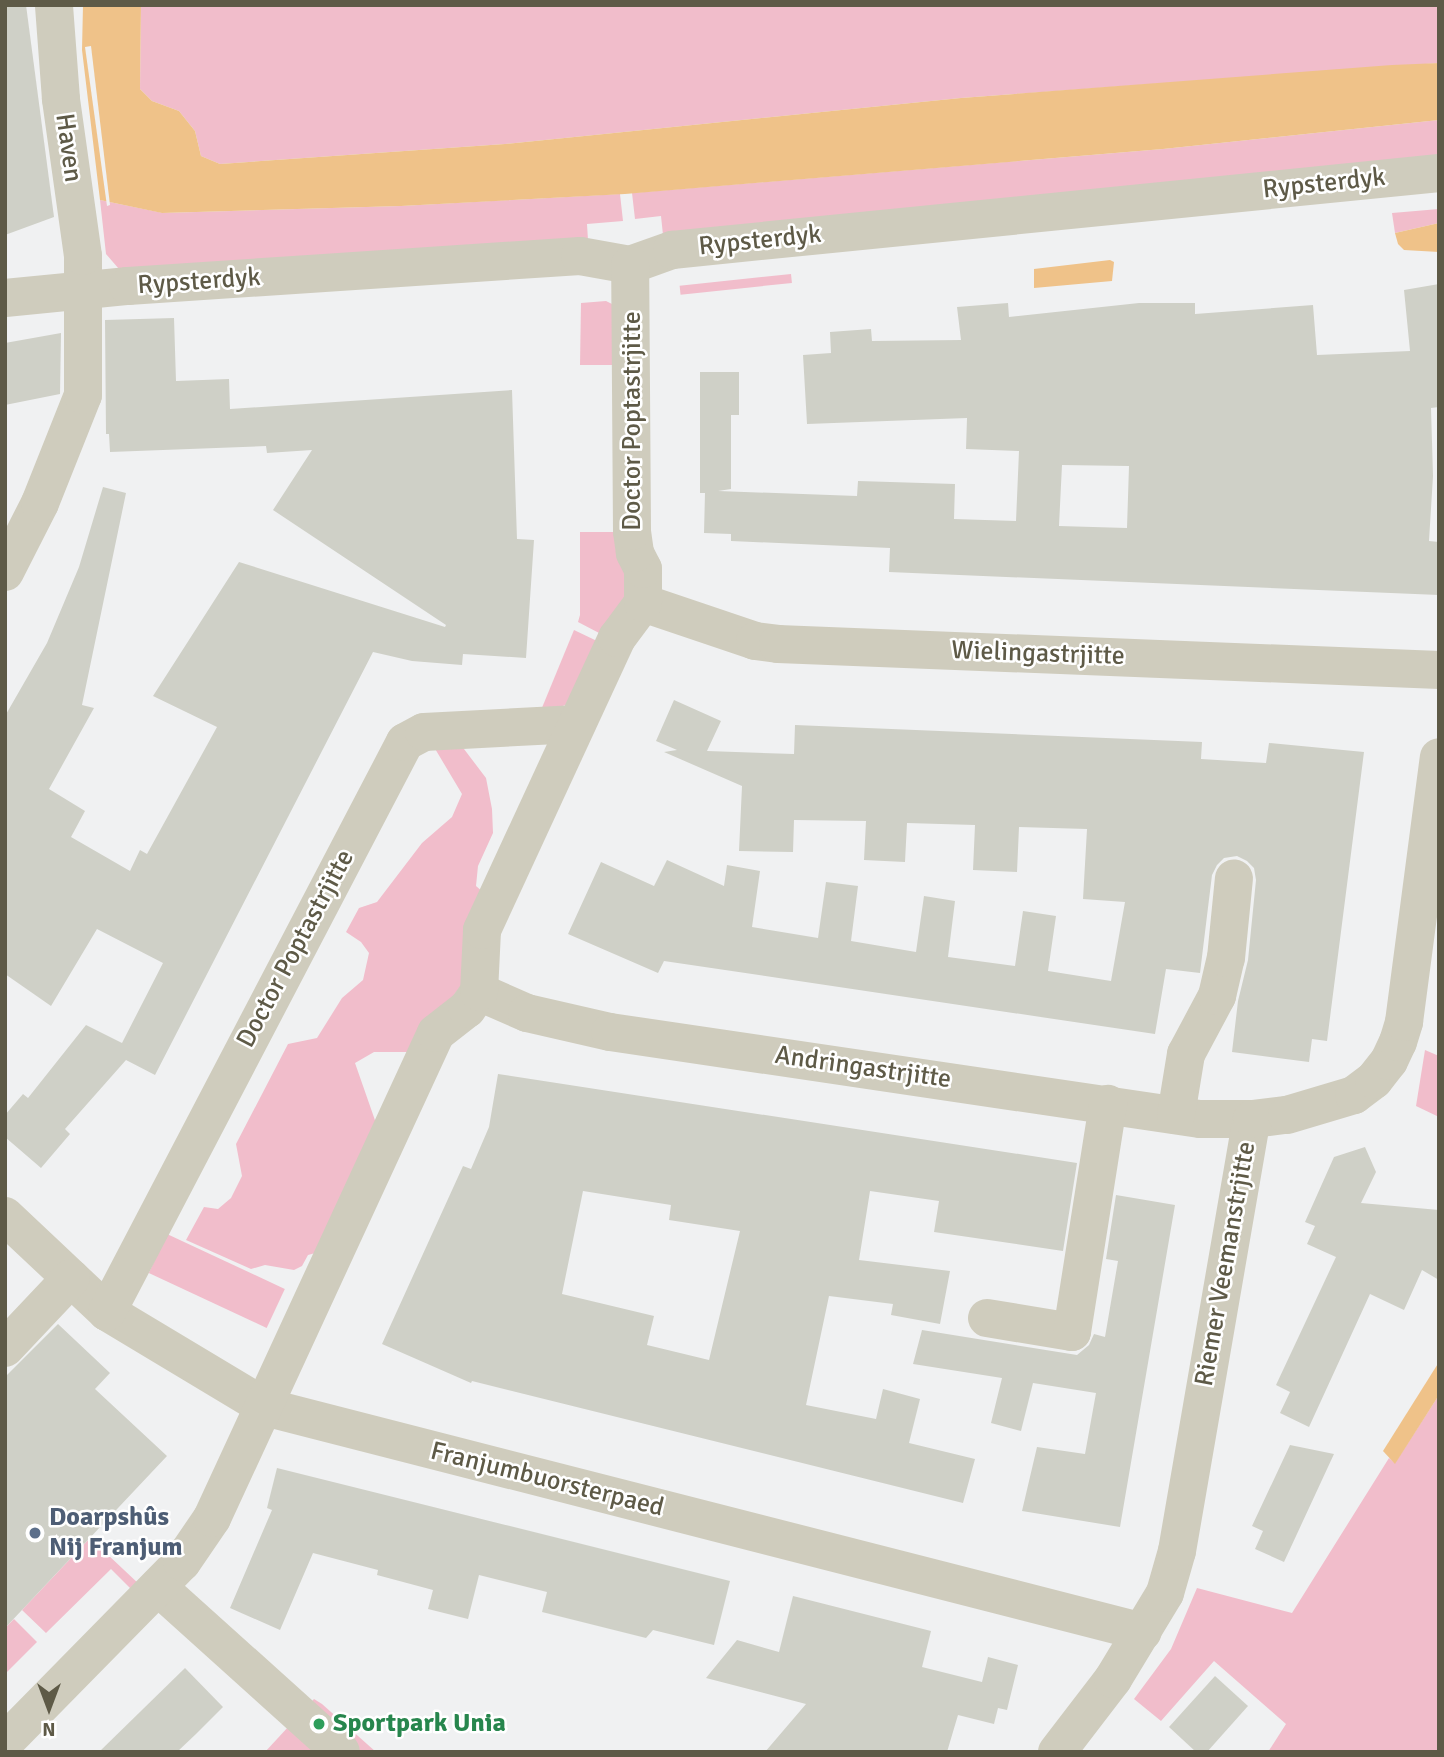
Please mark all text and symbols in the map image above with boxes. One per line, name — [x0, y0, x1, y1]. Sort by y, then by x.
street label: Haven — [48, 112, 88, 184]
street label: Rypsterdyk — [1261, 162, 1387, 206]
street label: Rypsterdyk — [697, 219, 823, 263]
street label: Rypsterdyk — [137, 262, 261, 302]
street label: Doctor Poptastrjitte — [617, 311, 649, 531]
street label: Wielingastrjitte — [951, 635, 1125, 673]
street label: Doctor Poptastrjitte — [231, 845, 361, 1053]
street label: Andringastrjitte — [773, 1040, 953, 1096]
street label: Riemer Veemanstrjitte — [1189, 1139, 1263, 1389]
street label: Franjumbuorsterpaed — [427, 1436, 667, 1524]
place label: Doarpshûs Nij Franjum — [49, 1502, 183, 1564]
marker: Doarpshûs Nij Franjum — [27, 1525, 43, 1541]
north arrow — [14, 1673, 84, 1743]
place label: Sportpark Unia — [333, 1708, 506, 1740]
marker: Sportpark Unia — [311, 1716, 327, 1732]
text: N — [42, 1717, 56, 1741]

